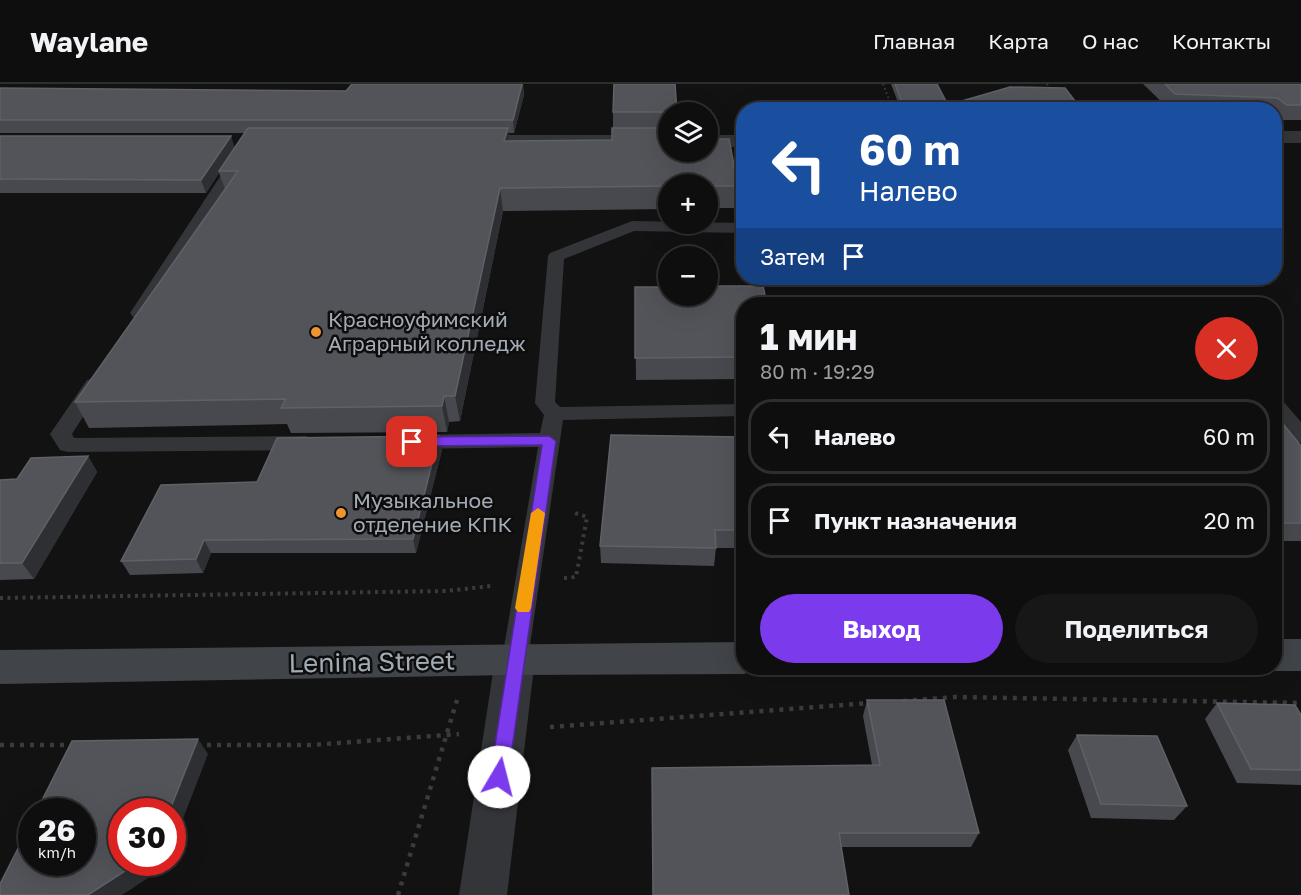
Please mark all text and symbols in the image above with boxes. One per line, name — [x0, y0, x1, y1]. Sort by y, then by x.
text: Waylane — [30, 25, 148, 58]
text: Главная — [873, 28, 955, 54]
text: Карта — [988, 28, 1049, 54]
text: О нас — [1082, 28, 1139, 54]
text: Контакты — [1172, 28, 1271, 54]
map controls — [658, 102, 718, 306]
button: layers — [658, 102, 718, 162]
text: 60 m — [859, 124, 960, 174]
icon: left — [760, 126, 838, 204]
button: + — [658, 174, 718, 234]
text: Налево — [859, 175, 958, 207]
icon: arrive — [837, 240, 870, 273]
text: Затем — [760, 243, 825, 270]
button: − — [658, 246, 718, 306]
place label: Красноуфимский Аграрный колледж — [328, 306, 526, 356]
text: 1 мин — [760, 315, 857, 358]
button: close — [1195, 317, 1258, 380]
marker: Красноуфимский Аграрный колледж — [309, 325, 323, 339]
text: 80 m · 19:29 — [760, 359, 875, 383]
pin — [386, 416, 437, 467]
icon: left — [763, 420, 796, 453]
text: Налево — [814, 423, 896, 450]
text: 60 m — [1203, 423, 1255, 450]
icon: arrive — [395, 425, 428, 458]
place label: Музыкальное отделение КПК — [353, 487, 512, 537]
icon: arrive — [763, 504, 796, 537]
marker: Музыкальное отделение КПК — [334, 506, 348, 520]
text: Пункт назначения — [814, 507, 1017, 534]
text: 20 m — [1204, 507, 1255, 534]
button: Выход — [760, 594, 1003, 663]
button: Поделиться — [1015, 594, 1258, 663]
street label: Lenina Street — [288, 645, 456, 678]
position arrow — [467, 745, 531, 809]
speed limit sign: 30 — [108, 798, 186, 876]
text: 26 — [38, 812, 76, 848]
text: km/h — [38, 843, 76, 861]

